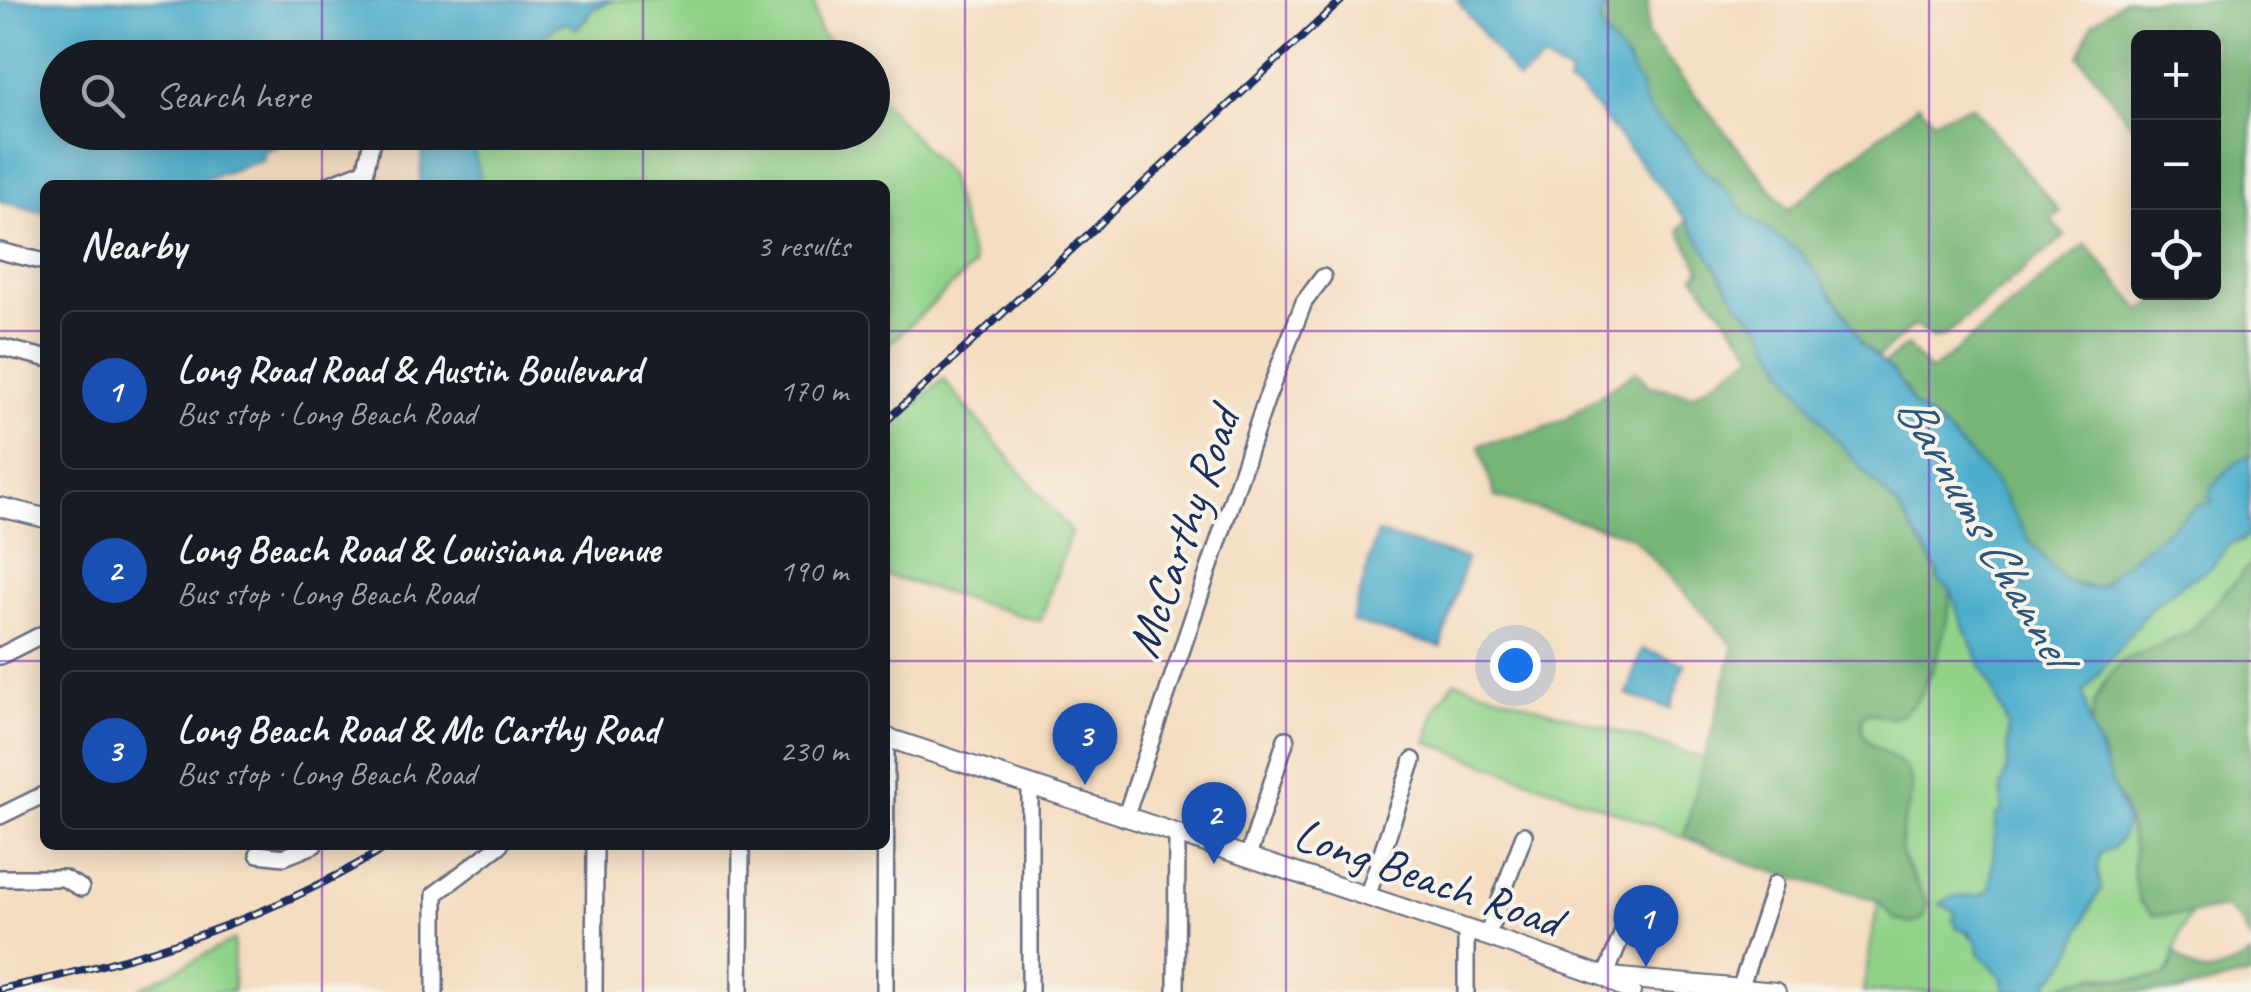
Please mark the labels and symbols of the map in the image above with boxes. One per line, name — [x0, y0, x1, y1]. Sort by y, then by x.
water label: Barnums Channel — [1882, 383, 2095, 688]
street label: McCarthy Road — [1112, 394, 1256, 665]
your location — [1490, 640, 1541, 691]
pin: 3 — [1052, 702, 1118, 785]
pin: 2 — [1182, 782, 1246, 864]
street label: Long Beach Road — [1287, 803, 1576, 953]
pin: 1 — [1614, 884, 1678, 967]

